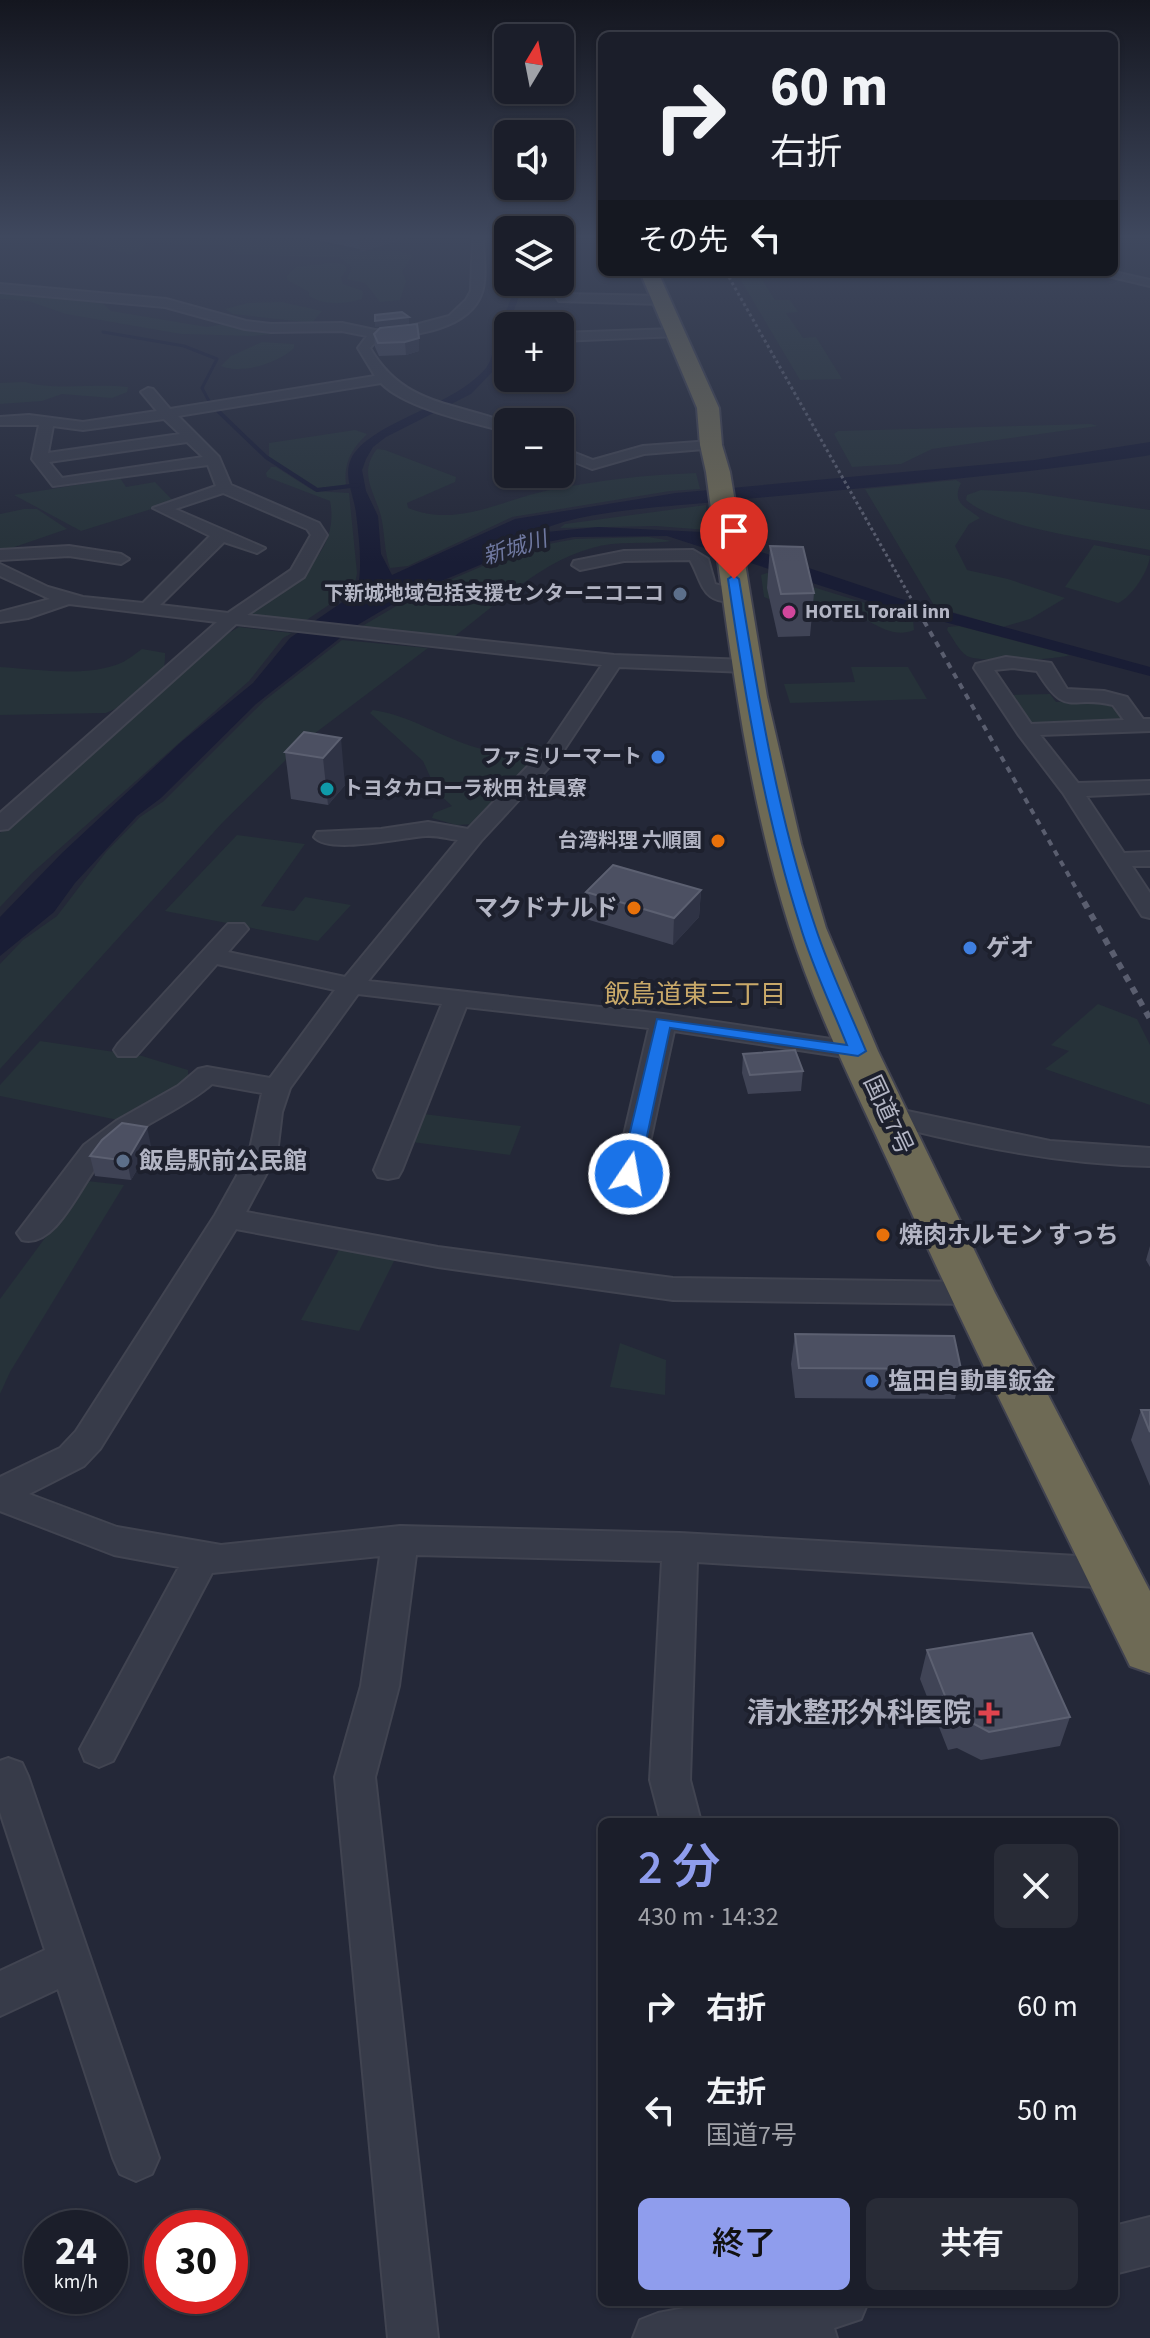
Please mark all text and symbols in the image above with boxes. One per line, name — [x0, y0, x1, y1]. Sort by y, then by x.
north arrow — [494, 24, 574, 104]
map controls — [494, 24, 574, 488]
text: 60 m — [770, 48, 888, 127]
icon: right — [638, 64, 742, 168]
button: sound — [494, 120, 574, 200]
text: 右折 — [770, 127, 842, 178]
button: layers — [494, 216, 574, 296]
icon: left — [744, 216, 788, 260]
text: その先 — [638, 219, 728, 262]
button: + — [494, 312, 574, 392]
button: − — [494, 408, 574, 488]
pin — [700, 497, 768, 579]
icon: arrive — [712, 509, 756, 553]
water label: 新城川 — [479, 522, 553, 573]
place label: 下新城地域包括支援センターニコニコ — [324, 580, 664, 608]
marker: 下新城地域包括支援センターニコニコ — [671, 585, 689, 603]
place label: HOTEL Torail inn — [805, 598, 950, 626]
marker: HOTEL Torail inn — [780, 603, 798, 621]
place label: ファミリーマート — [482, 743, 642, 771]
marker: ファミリーマート — [649, 748, 667, 766]
place label: トヨタカローラ秋田 社員寮 — [343, 775, 587, 803]
marker: トヨタカローラ秋田 社員寮 — [318, 780, 336, 798]
place label: 台湾料理 六順園 — [558, 827, 702, 855]
marker: 台湾料理 六順園 — [709, 832, 727, 850]
place label: マクドナルド — [474, 891, 618, 926]
marker: マクドナルド — [625, 899, 643, 917]
place label: ゲオ — [986, 931, 1034, 966]
marker: ゲオ — [961, 939, 979, 957]
district label: 飯島道東三丁目 — [604, 976, 786, 1013]
street label: 国道7号 — [854, 1070, 922, 1160]
position arrow — [587, 1132, 671, 1216]
place label: 飯島駅前公民館 — [139, 1144, 307, 1179]
marker: 飯島駅前公民館 — [114, 1152, 132, 1170]
place label: 焼肉ホルモン すっち — [899, 1218, 1119, 1253]
marker: 焼肉ホルモン すっち — [874, 1226, 892, 1244]
place label: 塩田自動車鈑金 — [888, 1364, 1056, 1399]
marker: 塩田自動車鈑金 — [863, 1372, 881, 1390]
place label: 清水整形外科医院 — [747, 1693, 971, 1733]
marker: 清水整形外科医院 — [978, 1702, 1000, 1724]
text: 2 分 — [638, 1834, 720, 1902]
button: close — [994, 1844, 1078, 1928]
text: 430 m · 14:32 — [638, 1898, 779, 1935]
icon: right — [638, 1984, 682, 2028]
text: 60 m — [1017, 1985, 1078, 2028]
text: 右折 — [706, 1987, 766, 2030]
text: 左折 — [706, 2071, 766, 2114]
icon: left — [638, 2088, 682, 2132]
text: 50 m — [1017, 2089, 1078, 2132]
text: 国道7号 — [706, 2117, 797, 2154]
button: 終了 — [638, 2198, 850, 2290]
button: 共有 — [866, 2198, 1078, 2290]
speed limit sign: 30 — [144, 2210, 248, 2314]
text: 24 — [55, 2223, 97, 2280]
text: km/h — [54, 2268, 98, 2296]

